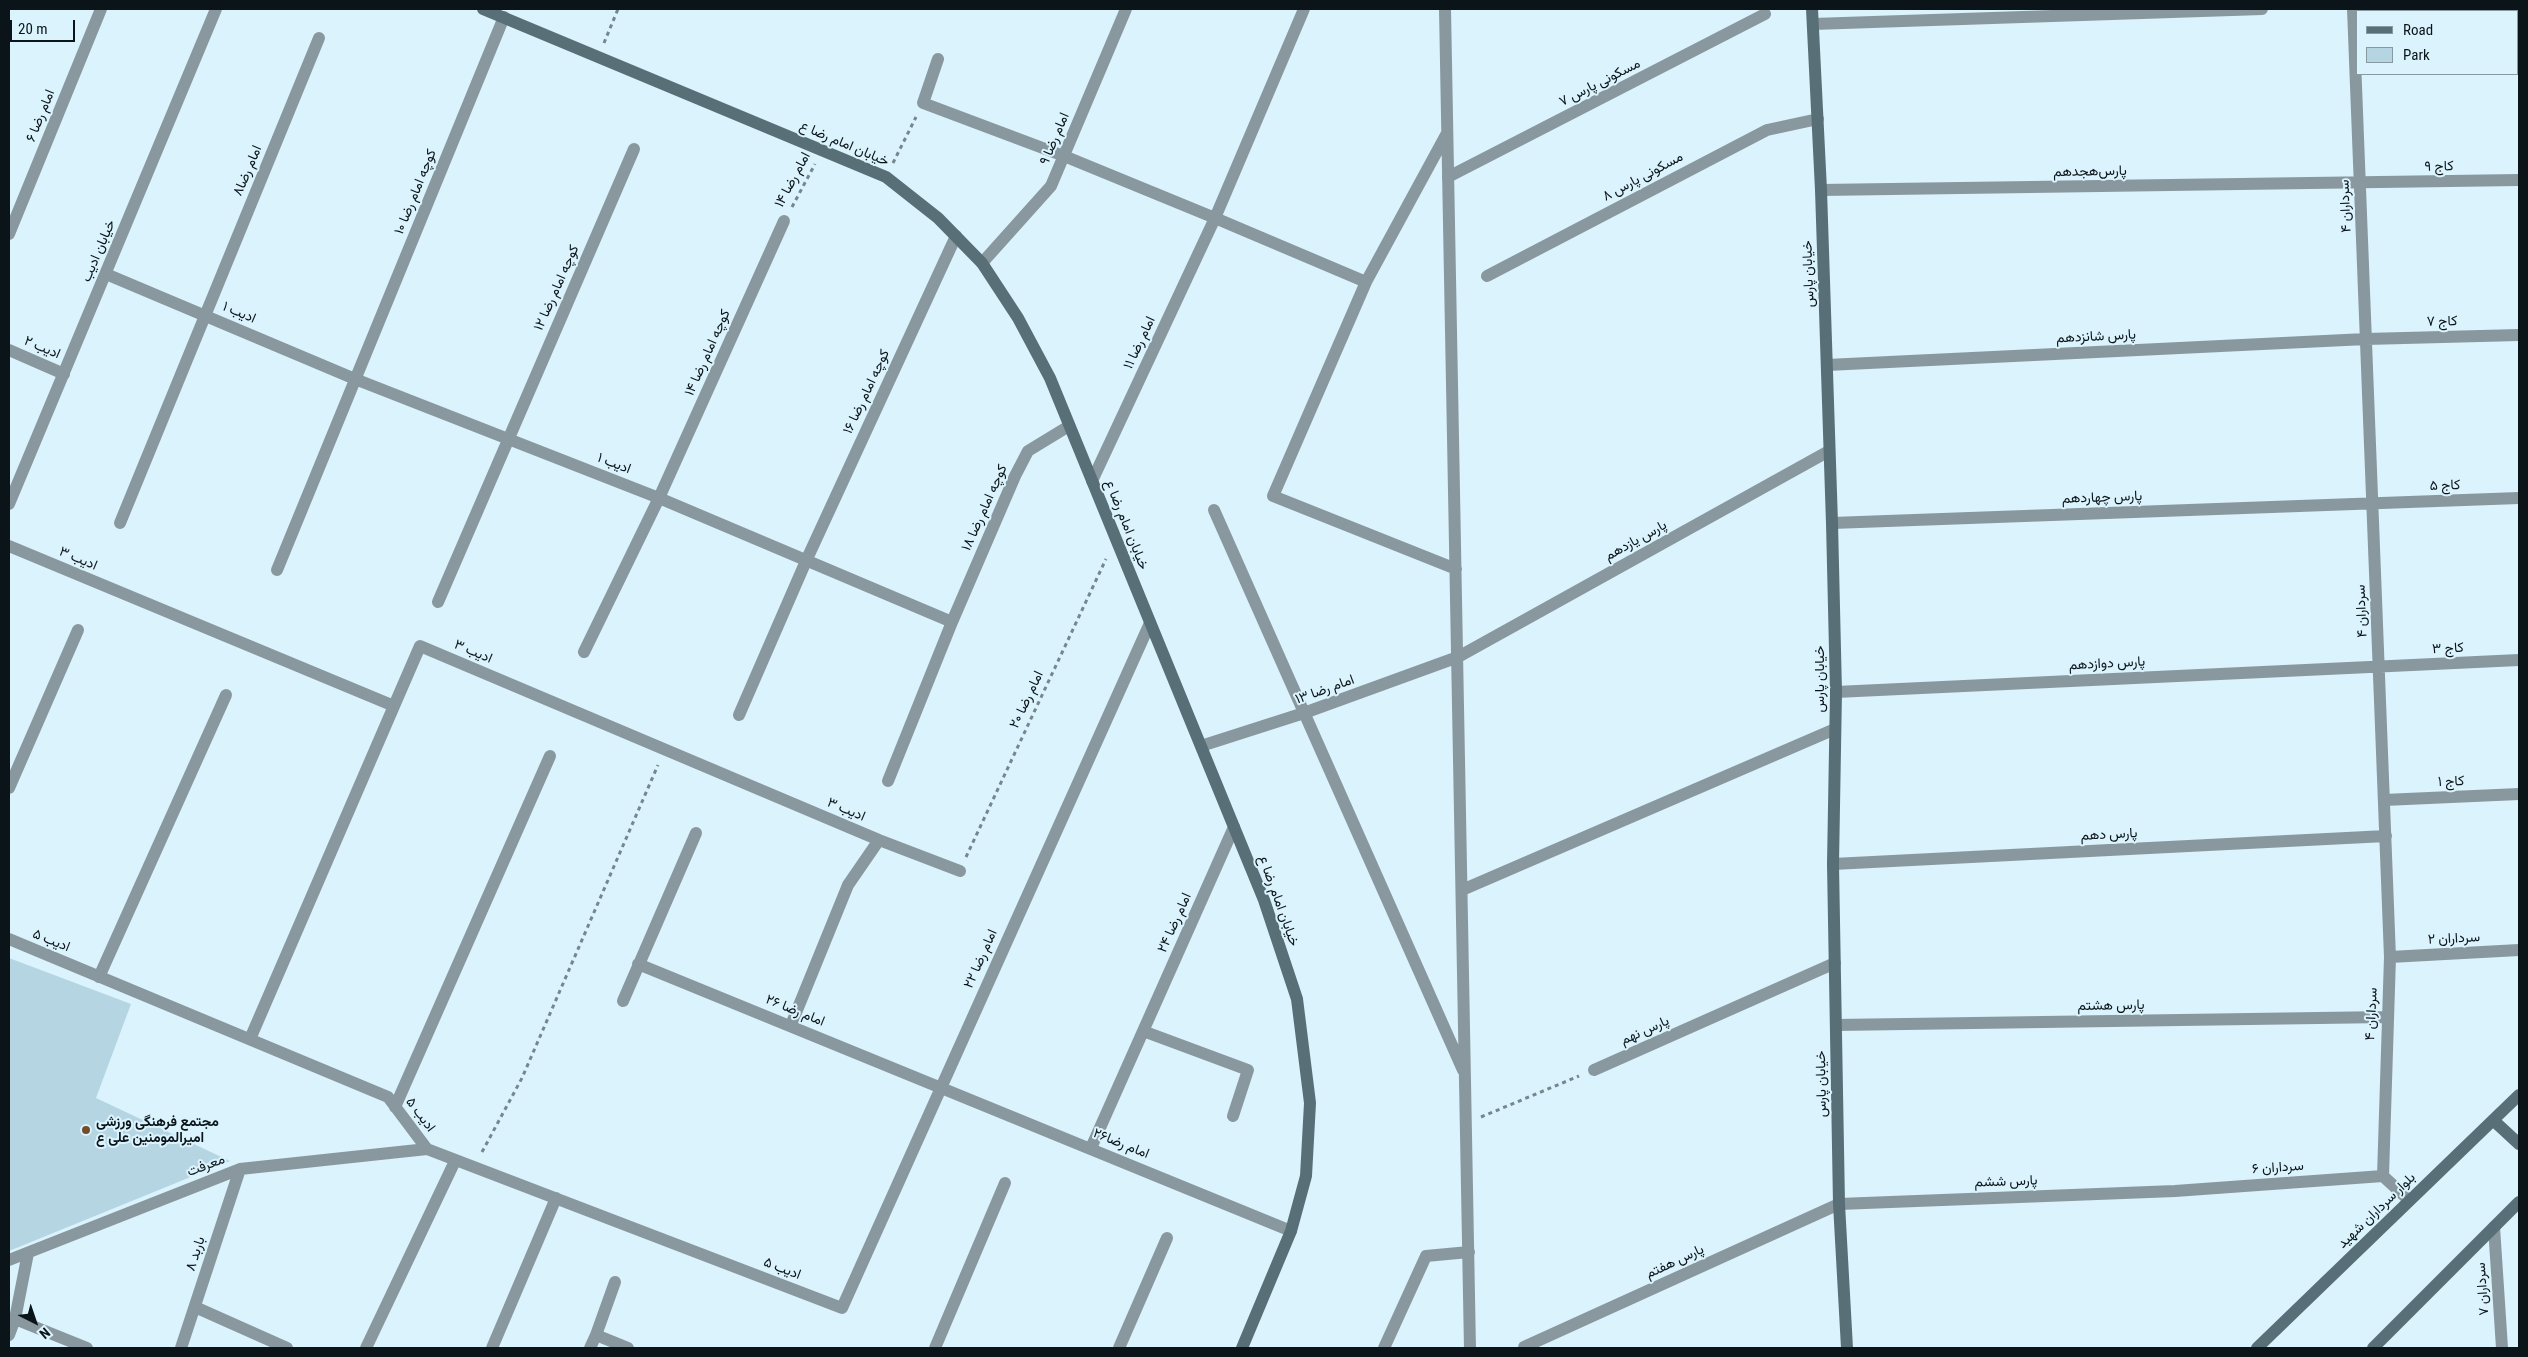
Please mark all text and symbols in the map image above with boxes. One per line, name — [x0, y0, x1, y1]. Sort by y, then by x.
scale bar — [12, 10, 78, 42]
legend — [2356, 10, 2518, 75]
text: 20 m — [18, 20, 48, 38]
text: Road — [2403, 21, 2433, 39]
text: Park — [2403, 46, 2430, 64]
street label: مسکونی ‌پارس ۷ — [1557, 55, 1643, 111]
street label: امام رضا ۶ — [23, 87, 59, 145]
street label: امام رضا ۹ — [1037, 110, 1073, 168]
street label: خیابان امام رضا ع — [797, 118, 891, 170]
street label: امام رضا۸ — [230, 143, 266, 199]
street label: کوچه امام رضا ۱۰ — [391, 147, 441, 237]
street label: امام رضا ۱۴ — [771, 149, 815, 211]
street label: مسکونی پارس ۸ — [1600, 149, 1686, 205]
street label: کاج ۹ — [2424, 158, 2454, 176]
street label: پارس‌‌هجدهم — [2053, 163, 2127, 181]
street label: سرداران ۴ — [2337, 179, 2355, 233]
street label: خیابان ادیب — [78, 217, 120, 285]
street label: خیابان پارس — [1799, 240, 1819, 308]
street label: کوچه امام رضا ۱۲ — [531, 243, 583, 333]
street label: ادیب ۱ — [220, 299, 258, 327]
street label: کوچه امام رضا ۱۴ — [682, 307, 734, 399]
street label: کاج ۷ — [2427, 313, 2457, 331]
street label: امام رضا ۱۱ — [1120, 314, 1160, 372]
street label: پارس‌‌ شانزدهم — [2056, 327, 2136, 347]
street label: ادیب ۲ — [21, 333, 63, 363]
street label: کوچه امام رضا ۱۶ — [840, 347, 894, 437]
street label: ادیب ۱ — [595, 450, 633, 478]
street label: کوچه امام رضا ۱۸ — [958, 462, 1012, 554]
street label: کاج ۵ — [2429, 477, 2461, 495]
street label: خیابان امام رضا ع — [1100, 478, 1152, 572]
street label: پارس‌‌ چهاردهم — [2061, 488, 2143, 508]
street label: پارس‌‌ یازدهم — [1602, 517, 1670, 565]
street label: ادیب ۳ — [56, 544, 100, 574]
street label: سرداران ۴ — [2353, 584, 2371, 638]
street label: ادیب ۳ — [451, 637, 495, 667]
street label: کاج ۳ — [2432, 640, 2464, 658]
street label: خیابان پارس — [1812, 646, 1828, 712]
street label: پارس‌‌ دوازدهم — [2068, 654, 2146, 674]
street label: امام رضا ۲۰ — [1006, 669, 1048, 731]
street label: امام رضا ۱۳ — [1293, 672, 1357, 708]
street label: کاج ۱ — [2437, 773, 2465, 791]
street label: ادیب ۳ — [824, 795, 868, 825]
street label: پارس‌‌ دهم — [2080, 825, 2138, 845]
street label: خیابان امام رضا ع — [1254, 853, 1302, 949]
street label: امام رضا ۲۴ — [1154, 891, 1196, 955]
street label: ادیب ۵ — [30, 926, 72, 956]
street label: امام رضا ۲۲ — [961, 927, 1001, 991]
street label: سرداران ۲ — [2427, 929, 2481, 949]
street label: سرداران ۴ — [2362, 987, 2382, 1041]
street label: امام رضا ۲۶ — [763, 992, 827, 1030]
street label: پارس‌‌ هشتم — [2077, 997, 2145, 1015]
street label: پارس‌‌ نهم — [1618, 1013, 1672, 1049]
street label: خیابان پارس — [1813, 1050, 1831, 1118]
street label: ادیب ۵ — [402, 1094, 438, 1136]
place label: مجتمع فرهنگی ورزشی امیرالمومنین علی ‌ع — [96, 1114, 219, 1146]
marker: مجتمع فرهنگی ورزشی امیرالمومنین علی ‌ع — [80, 1124, 92, 1136]
street label: امام رضا۲۶ — [1090, 1125, 1152, 1163]
street label: معرفت — [185, 1151, 227, 1181]
street label: سرداران ۶ — [2252, 1158, 2304, 1178]
street label: بلوار سرداران شهید — [2335, 1170, 2419, 1252]
street label: پارس‌‌ ششم — [1974, 1173, 2038, 1191]
street label: باربد ۸ — [183, 1235, 209, 1273]
street label: پارس‌‌ هفتم — [1643, 1241, 1707, 1283]
street label: ادیب ۵ — [761, 1254, 803, 1284]
street label: سرداران ۷ — [2473, 1262, 2493, 1316]
north arrow — [10, 1297, 60, 1347]
text: N — [36, 1324, 53, 1342]

